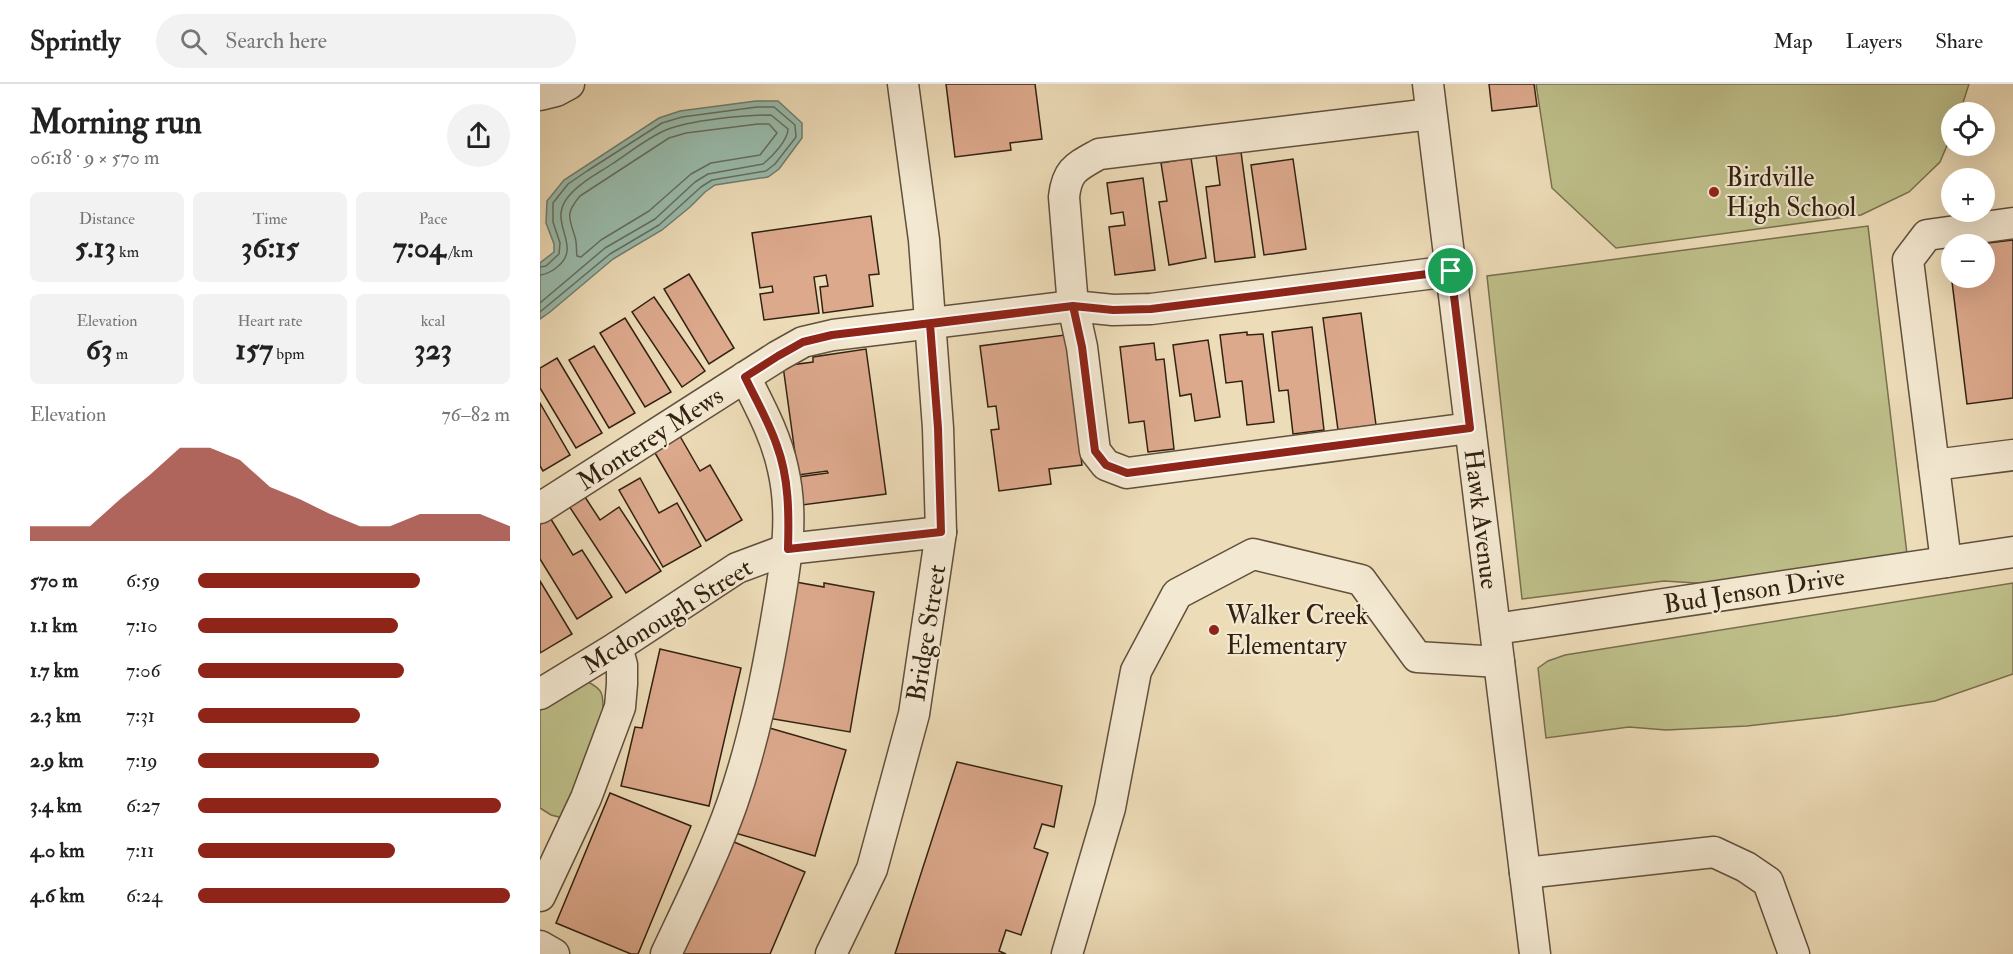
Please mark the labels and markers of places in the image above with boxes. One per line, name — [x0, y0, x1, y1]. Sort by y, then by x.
place label: Birdville High School — [1726, 162, 1857, 224]
marker: Birdville High School — [1707, 185, 1721, 199]
pin — [1425, 245, 1476, 296]
place label: Walker Creek Elementary — [1225, 600, 1369, 662]
marker: Walker Creek Elementary — [1207, 623, 1221, 637]

